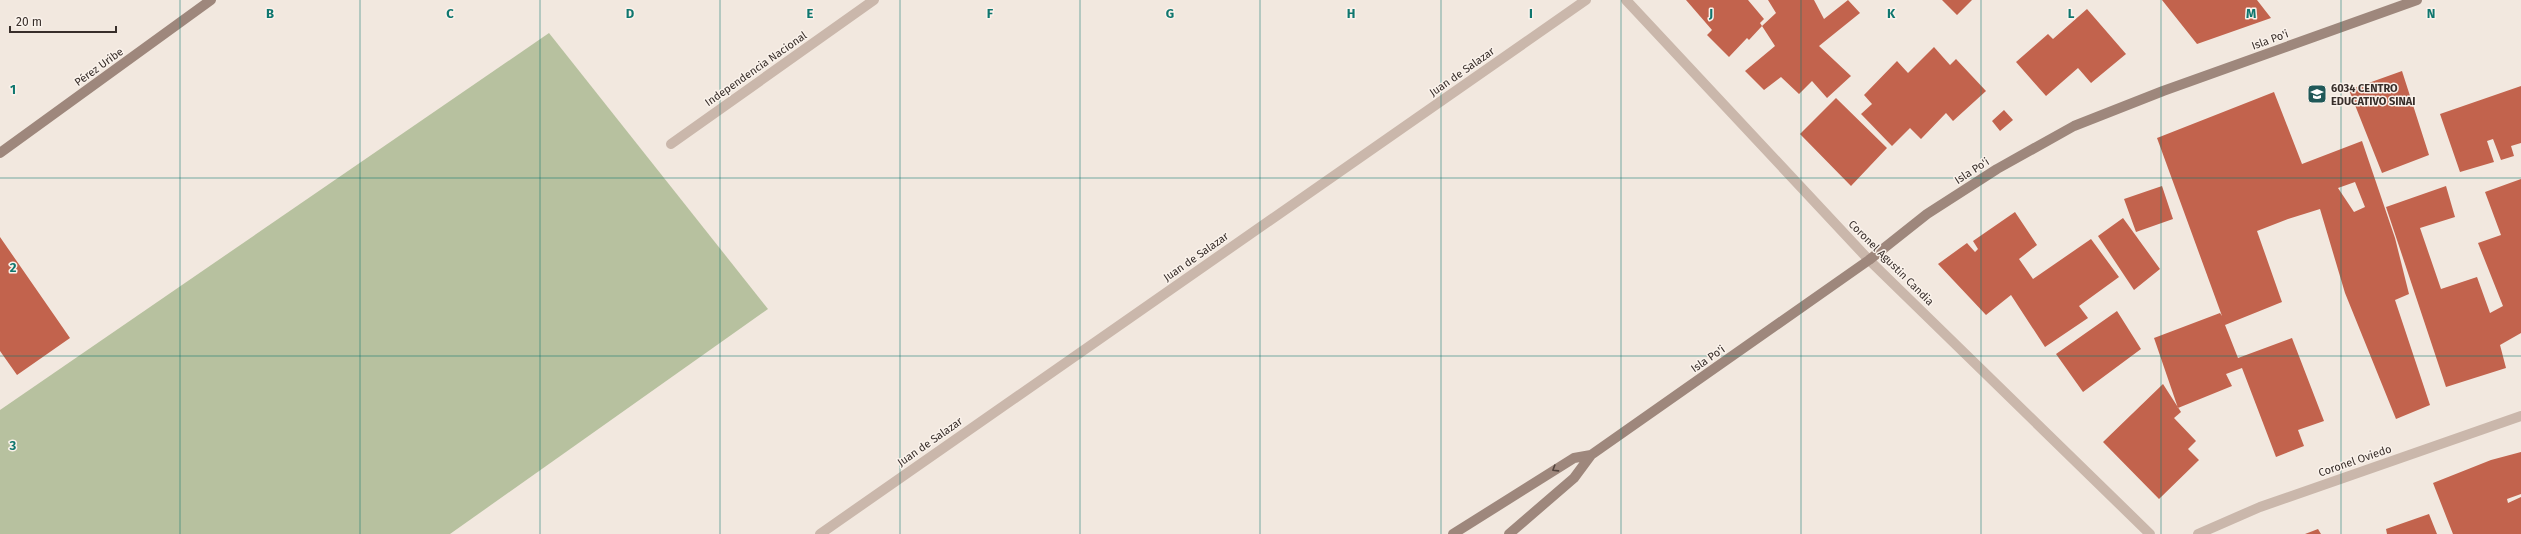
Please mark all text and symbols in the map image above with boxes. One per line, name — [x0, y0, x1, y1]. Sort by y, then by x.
text: B — [266, 6, 274, 21]
text: C — [446, 6, 454, 21]
text: D — [626, 6, 635, 21]
text: E — [807, 6, 814, 21]
text: F — [987, 6, 994, 21]
text: G — [1166, 6, 1174, 21]
text: H — [1347, 6, 1355, 21]
text: I — [1529, 6, 1533, 21]
text: J — [1708, 6, 1713, 21]
text: K — [1887, 6, 1896, 21]
text: L — [2068, 6, 2075, 21]
text: M — [2246, 6, 2256, 21]
text: N — [2427, 6, 2435, 21]
scale bar — [10, 8, 116, 34]
text: 20 m — [16, 15, 42, 29]
street label: Isla Po'i — [2250, 27, 2290, 53]
street label: Independencia Nacional — [703, 29, 809, 109]
street label: Juan de Salazar — [1427, 44, 1498, 99]
street label: Pérez Uribe — [72, 45, 126, 89]
text: 1 — [10, 82, 16, 97]
place label: 6034 CENTRO EDUCATIVO SINAI — [2331, 82, 2415, 108]
school or university icon: 6034 CENTRO EDUCATIVO SINAI — [2306, 83, 2328, 105]
street label: Isla Po'i — [1952, 155, 1992, 187]
street label: Coronel Agustin Candia — [1846, 218, 1936, 308]
street label: Juan de Salazar — [1161, 229, 1232, 284]
text: 2 — [10, 260, 17, 275]
street label: Isla Po'i — [1689, 343, 1727, 375]
street label: Juan de Salazar — [895, 414, 966, 469]
text: 3 — [9, 438, 17, 453]
street label: Coronel Oviedo — [2317, 442, 2393, 480]
one-way arrow — [1552, 464, 1559, 472]

